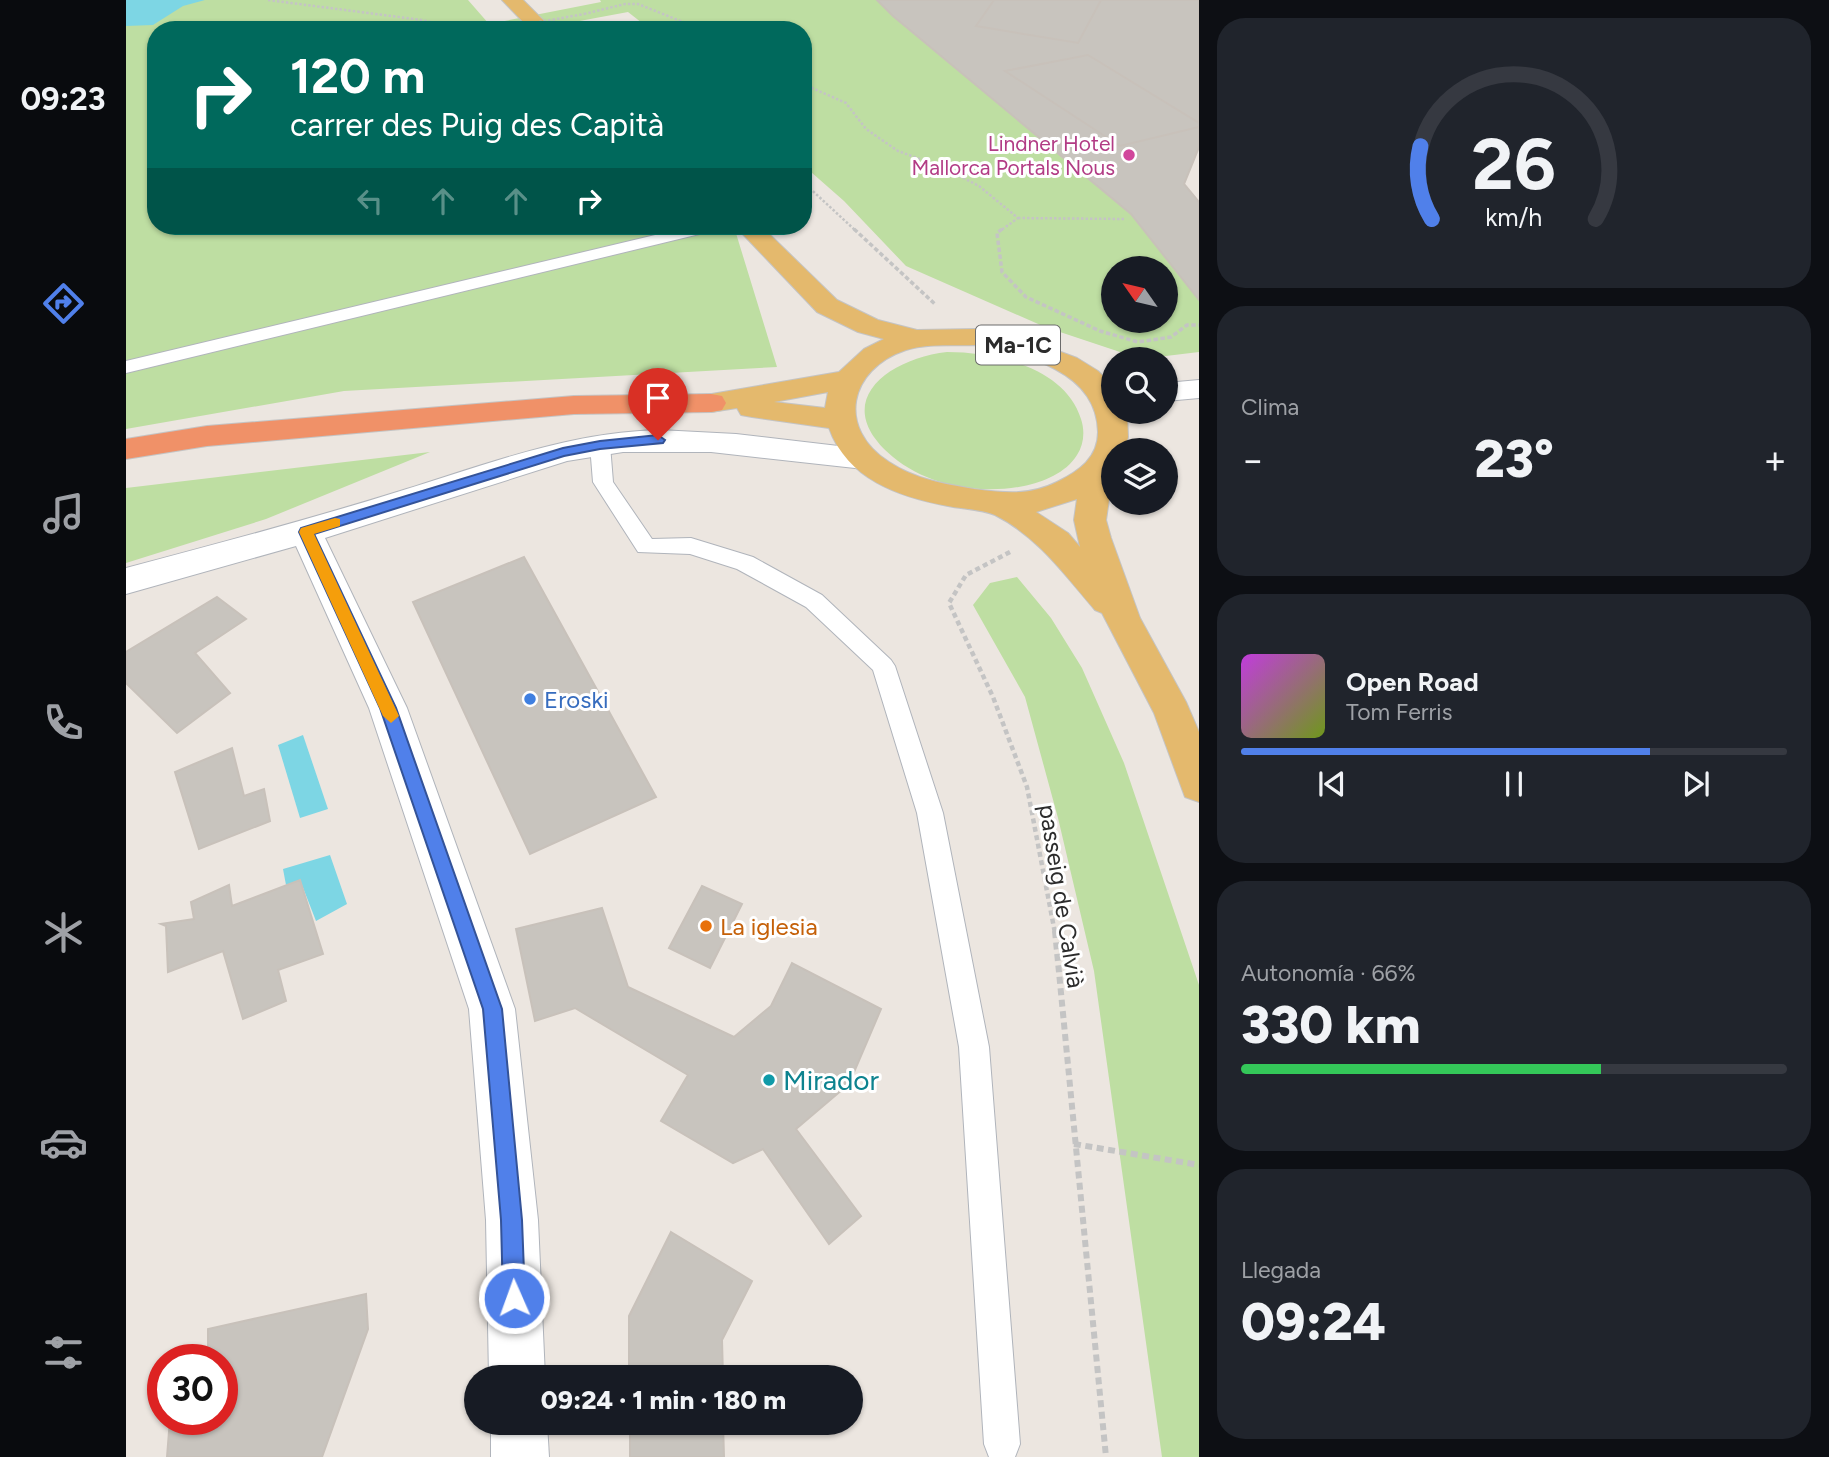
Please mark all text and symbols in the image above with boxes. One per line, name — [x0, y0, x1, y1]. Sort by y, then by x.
text: 120 m — [290, 46, 425, 105]
icon: right — [175, 49, 266, 140]
text: 09:23 — [20, 80, 106, 118]
text: carrer des Puig des Capità — [290, 106, 664, 144]
text: 26 — [1472, 120, 1556, 207]
place label: Lindner Hotel Mallorca Portals Nous — [911, 131, 1115, 180]
marker: Lindner Hotel Mallorca Portals Nous — [1121, 147, 1137, 163]
icon: left — [351, 182, 389, 220]
icon: ahead — [424, 182, 462, 220]
icon: ahead — [497, 182, 535, 220]
icon: right — [570, 182, 608, 220]
text: km/h — [1485, 202, 1543, 232]
north arrow — [1101, 256, 1178, 332]
map controls — [1101, 256, 1178, 515]
icon: directions — [39, 279, 88, 328]
road number: Ma-1C — [976, 326, 1060, 364]
button: search — [1101, 347, 1178, 424]
pin — [628, 368, 688, 440]
icon: arrive — [639, 379, 677, 417]
text: Clima — [1241, 393, 1299, 421]
text: 23° — [1474, 428, 1554, 490]
text: − — [1241, 437, 1265, 483]
text: + — [1763, 437, 1787, 483]
button: layers — [1101, 438, 1178, 515]
icon: music — [39, 489, 88, 538]
text: Open Road — [1346, 666, 1479, 698]
place label: Eroski — [544, 685, 609, 714]
marker: Eroski — [522, 691, 538, 707]
icon: phone — [39, 698, 88, 747]
text: Tom Ferris — [1346, 698, 1452, 726]
icon: previous — [1313, 765, 1351, 803]
icon: pause — [1495, 765, 1533, 803]
icon: next — [1677, 765, 1715, 803]
street label: passeig de Calvià — [1033, 802, 1091, 990]
icon: climate — [39, 908, 88, 957]
place label: La iglesia — [720, 912, 818, 941]
marker: La iglesia — [698, 918, 714, 934]
text: Autonomía · 66% — [1241, 959, 1416, 987]
text: 330 km — [1241, 994, 1420, 1056]
place label: Mirador — [783, 1063, 880, 1097]
marker: Mirador — [761, 1072, 777, 1088]
icon: car — [39, 1118, 88, 1167]
text: Llegada — [1241, 1256, 1321, 1284]
position arrow — [477, 1261, 551, 1335]
text: 09:24 — [1241, 1291, 1386, 1353]
icon: filters — [39, 1328, 88, 1377]
speed limit sign: 30 — [147, 1344, 238, 1435]
text: 09:24 · 1 min · 180 m — [541, 1384, 786, 1416]

